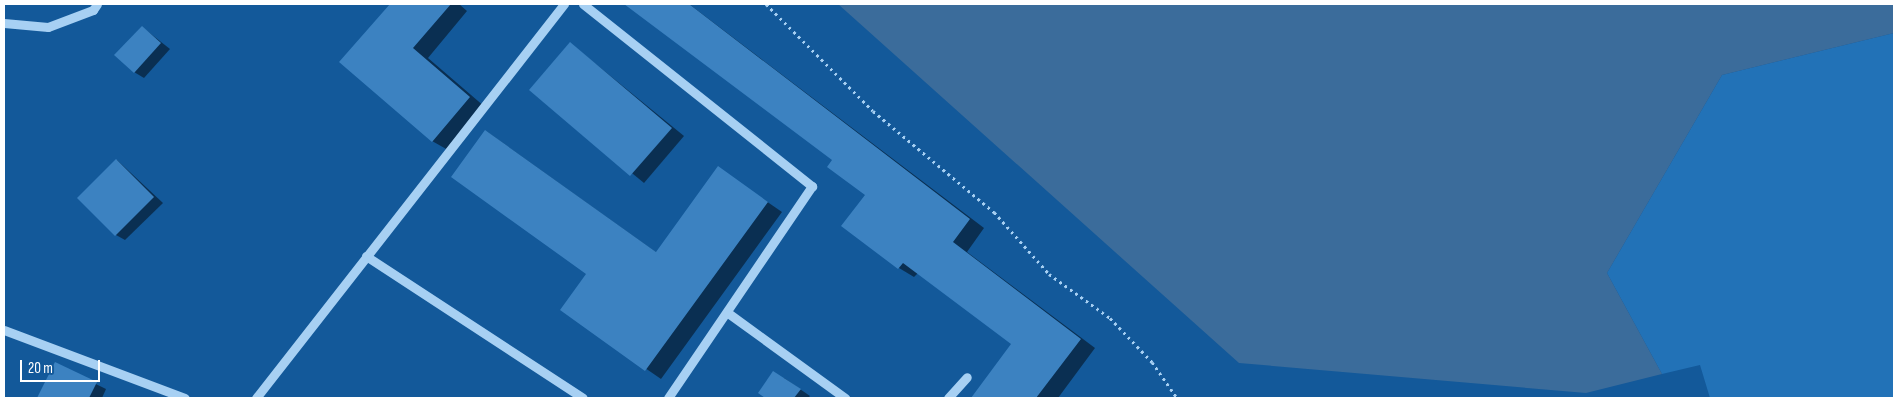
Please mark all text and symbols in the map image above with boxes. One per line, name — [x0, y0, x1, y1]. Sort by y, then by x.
scale bar — [22, 350, 102, 382]
text: 20 m — [28, 359, 53, 378]

